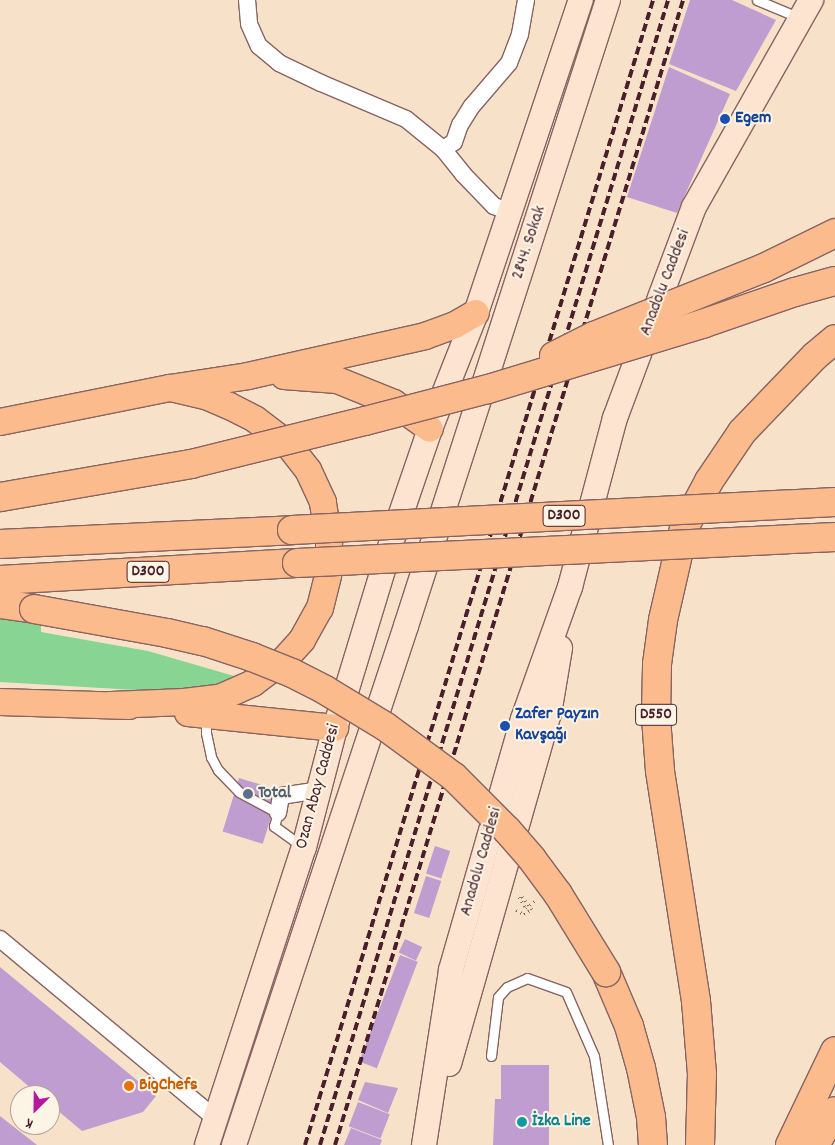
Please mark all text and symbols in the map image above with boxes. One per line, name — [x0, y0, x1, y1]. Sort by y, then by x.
place label: Egem — [735, 108, 771, 130]
marker: Egem — [719, 113, 731, 125]
street label: 2844. Sokak — [508, 203, 552, 283]
street label: Anadolu Caddesi — [636, 227, 696, 339]
road number: D300 — [542, 502, 586, 530]
road number: D300 — [126, 558, 170, 586]
road number: D550 — [635, 702, 677, 728]
place label: Zafer Payzın Kavşağı — [515, 705, 599, 748]
marker: Zafer Payzın Kavşağı — [499, 720, 511, 732]
street label: Ozan Abay Caddesi — [292, 722, 346, 852]
place label: Total — [258, 783, 291, 805]
marker: Total — [242, 788, 254, 800]
street label: Anadolu Caddesi — [456, 805, 508, 919]
place label: BigChefs — [139, 1075, 198, 1097]
marker: BigChefs — [123, 1080, 135, 1092]
north arrow — [10, 1085, 60, 1135]
place label: İzka Line — [532, 1111, 591, 1133]
text: K — [23, 1112, 36, 1133]
marker: İzka Line — [516, 1116, 528, 1128]

